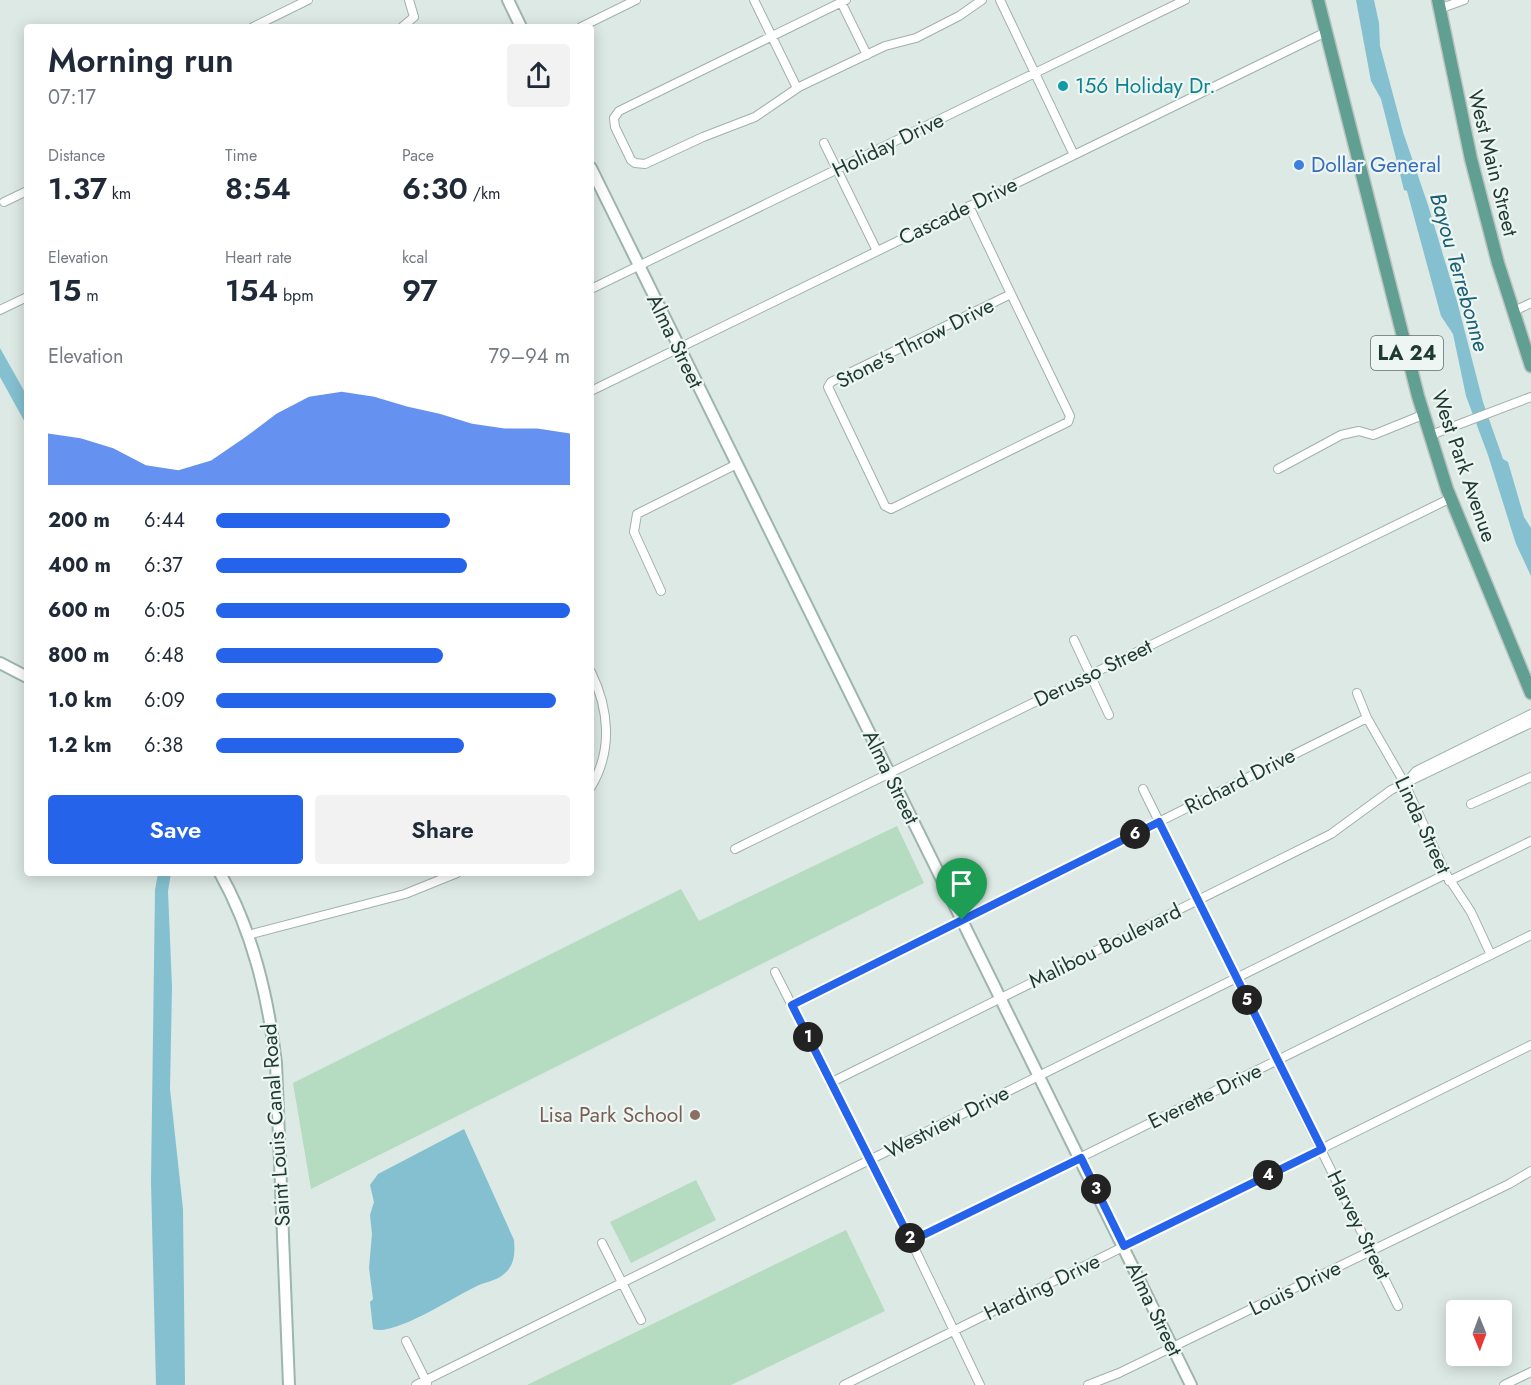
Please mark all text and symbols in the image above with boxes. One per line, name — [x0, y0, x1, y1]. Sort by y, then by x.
text: Morning run — [48, 37, 234, 84]
button: share — [507, 44, 570, 107]
place label: 156 Holiday Dr. — [1075, 71, 1216, 101]
marker: 156 Holiday Dr. — [1056, 79, 1070, 93]
text: 07:17 — [48, 83, 96, 112]
street label: West Main Street — [1460, 87, 1526, 239]
street label: Holiday Drive — [827, 105, 949, 185]
text: Distance — [48, 144, 105, 167]
text: Time — [225, 144, 257, 167]
text: Pace — [402, 144, 434, 167]
place label: Dollar General — [1311, 150, 1441, 180]
marker: Dollar General — [1292, 158, 1306, 172]
text: 1.37 — [48, 167, 107, 210]
text: 8:54 — [225, 167, 291, 210]
text: 6:30 — [402, 167, 468, 210]
street label: Cascade Drive — [894, 169, 1023, 253]
text: km — [107, 182, 131, 205]
text: /km — [468, 182, 500, 205]
water label: Bayou Terrebonne — [1422, 189, 1498, 355]
text: Elevation — [48, 246, 108, 269]
text: Heart rate — [225, 246, 292, 269]
text: kcal — [402, 246, 428, 269]
text: 15 — [48, 269, 81, 312]
text: 154 — [225, 269, 278, 312]
text: 97 — [402, 269, 438, 312]
text: m — [81, 284, 99, 307]
text: bpm — [278, 284, 314, 307]
street label: Alma Street — [639, 289, 711, 393]
street label: Stone's Throw Drive — [831, 290, 999, 396]
road number: LA 24 — [1371, 336, 1443, 370]
text: Elevation — [48, 342, 123, 371]
text: 79–94 m — [488, 342, 570, 371]
street label: West Park Avenue — [1424, 386, 1504, 546]
text: 200 m — [48, 506, 110, 535]
text: 6:44 — [144, 506, 185, 535]
text: 400 m — [48, 551, 111, 580]
text: 6:37 — [144, 551, 183, 580]
text: 600 m — [48, 596, 110, 625]
text: 6:05 — [144, 596, 185, 625]
street label: Derusso Street — [1029, 631, 1157, 715]
text: 800 m — [48, 641, 109, 670]
text: 6:48 — [144, 641, 184, 670]
text: 1.0 km — [48, 686, 112, 715]
text: 6:09 — [144, 686, 185, 715]
street label: Alma Street — [855, 725, 927, 829]
text: 1.2 km — [48, 731, 112, 760]
text: 6:38 — [144, 731, 183, 760]
street label: Richard Drive — [1179, 740, 1301, 822]
street label: Linda Street — [1387, 771, 1459, 879]
button: Save — [48, 795, 303, 864]
button: Share — [315, 795, 570, 864]
pin: 6 — [1120, 819, 1150, 849]
text: 6 — [1130, 822, 1140, 845]
pin — [936, 858, 987, 920]
icon: arrive — [945, 867, 978, 900]
street label: Malibou Boulevard — [1024, 896, 1186, 996]
pin: 5 — [1232, 985, 1262, 1015]
text: 5 — [1242, 988, 1252, 1011]
street label: Saint Louis Canal Road — [254, 1022, 298, 1228]
pin: 1 — [793, 1022, 823, 1052]
text: 1 — [804, 1025, 812, 1048]
street label: Everette Drive — [1143, 1056, 1267, 1136]
street label: Westview Drive — [880, 1078, 1015, 1166]
place label: Lisa Park School — [539, 1100, 683, 1130]
marker: Lisa Park School — [688, 1108, 702, 1122]
pin: 4 — [1253, 1160, 1283, 1190]
text: 4 — [1262, 1163, 1274, 1186]
street label: Harvey Street — [1320, 1165, 1398, 1285]
pin: 3 — [1081, 1174, 1111, 1204]
text: 3 — [1091, 1177, 1101, 1200]
pin: 2 — [895, 1223, 925, 1253]
text: 2 — [905, 1226, 915, 1249]
street label: Harding Drive — [979, 1246, 1105, 1328]
street label: Louis Drive — [1244, 1253, 1346, 1323]
street label: Alma Street — [1118, 1257, 1190, 1361]
north arrow — [1446, 1300, 1512, 1366]
map controls — [1446, 1300, 1512, 1366]

